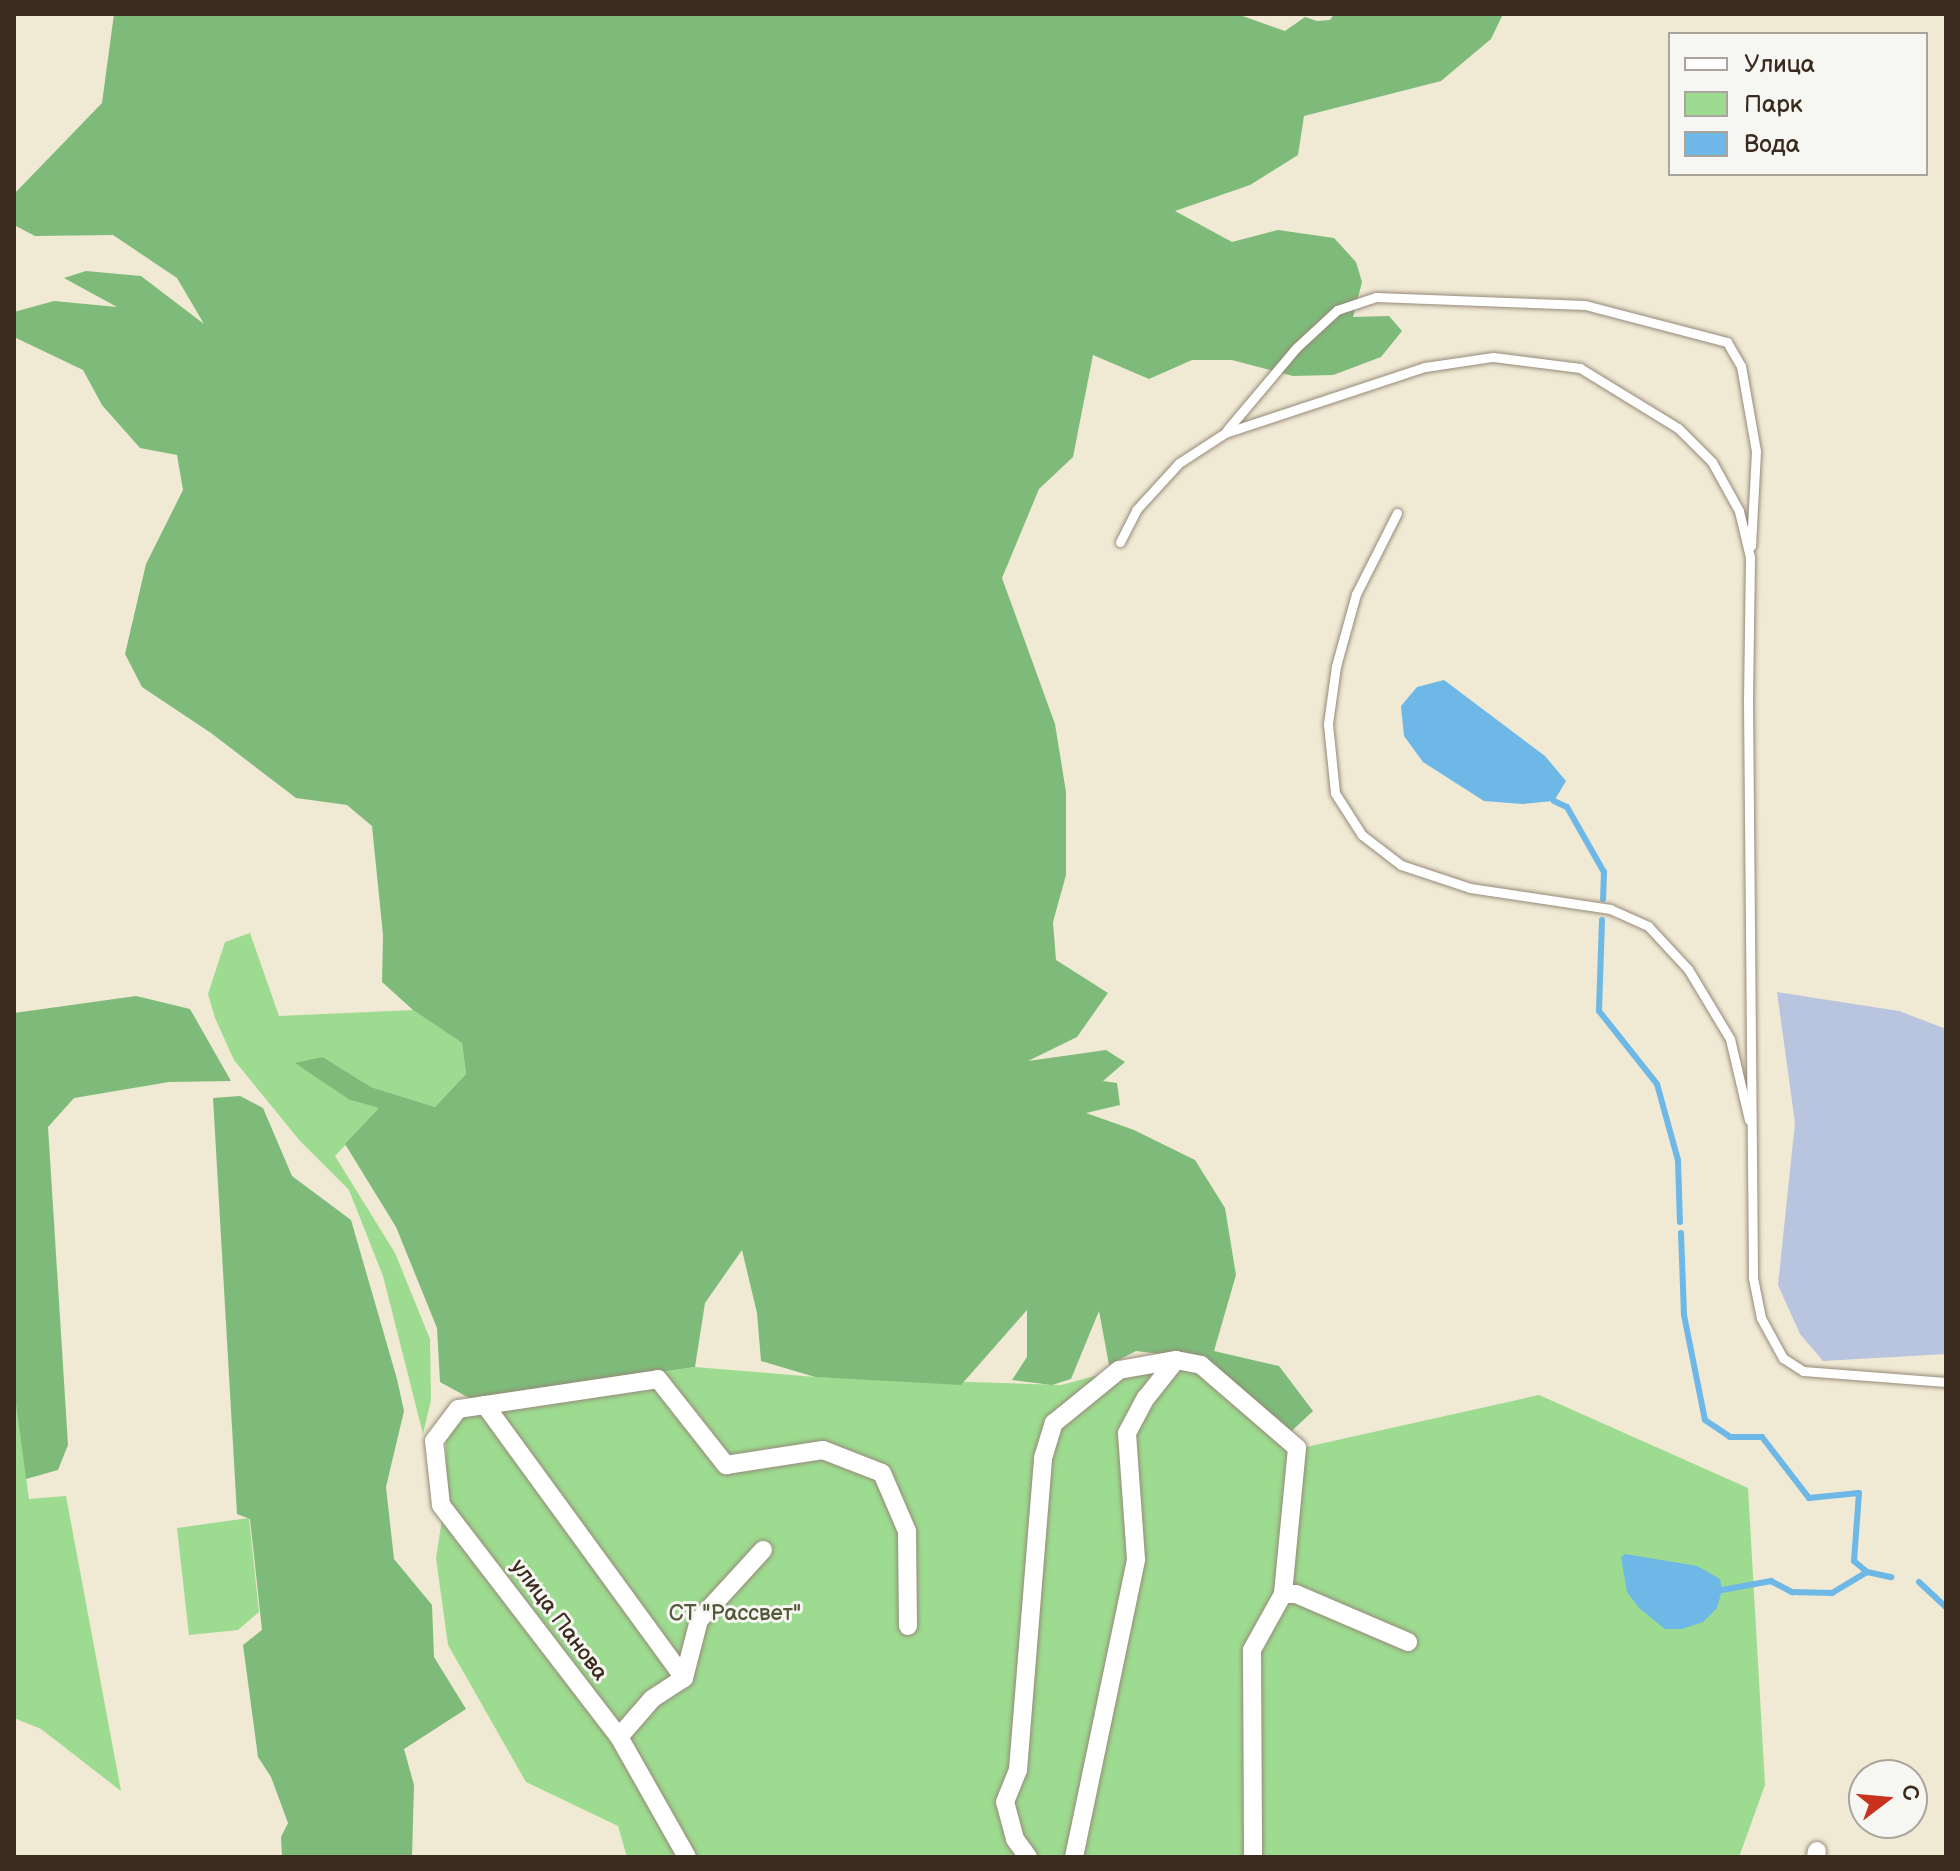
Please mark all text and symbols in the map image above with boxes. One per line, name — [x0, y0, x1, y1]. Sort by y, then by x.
legend — [1668, 32, 1928, 176]
text: Улица — [1744, 50, 1815, 79]
text: Парк — [1744, 90, 1802, 119]
text: Вода — [1744, 130, 1800, 159]
street label: улица Панова — [505, 1554, 613, 1686]
park label: СТ "Рассвет" — [669, 1601, 801, 1627]
north arrow — [1848, 1759, 1928, 1839]
text: С — [1895, 1782, 1925, 1804]

